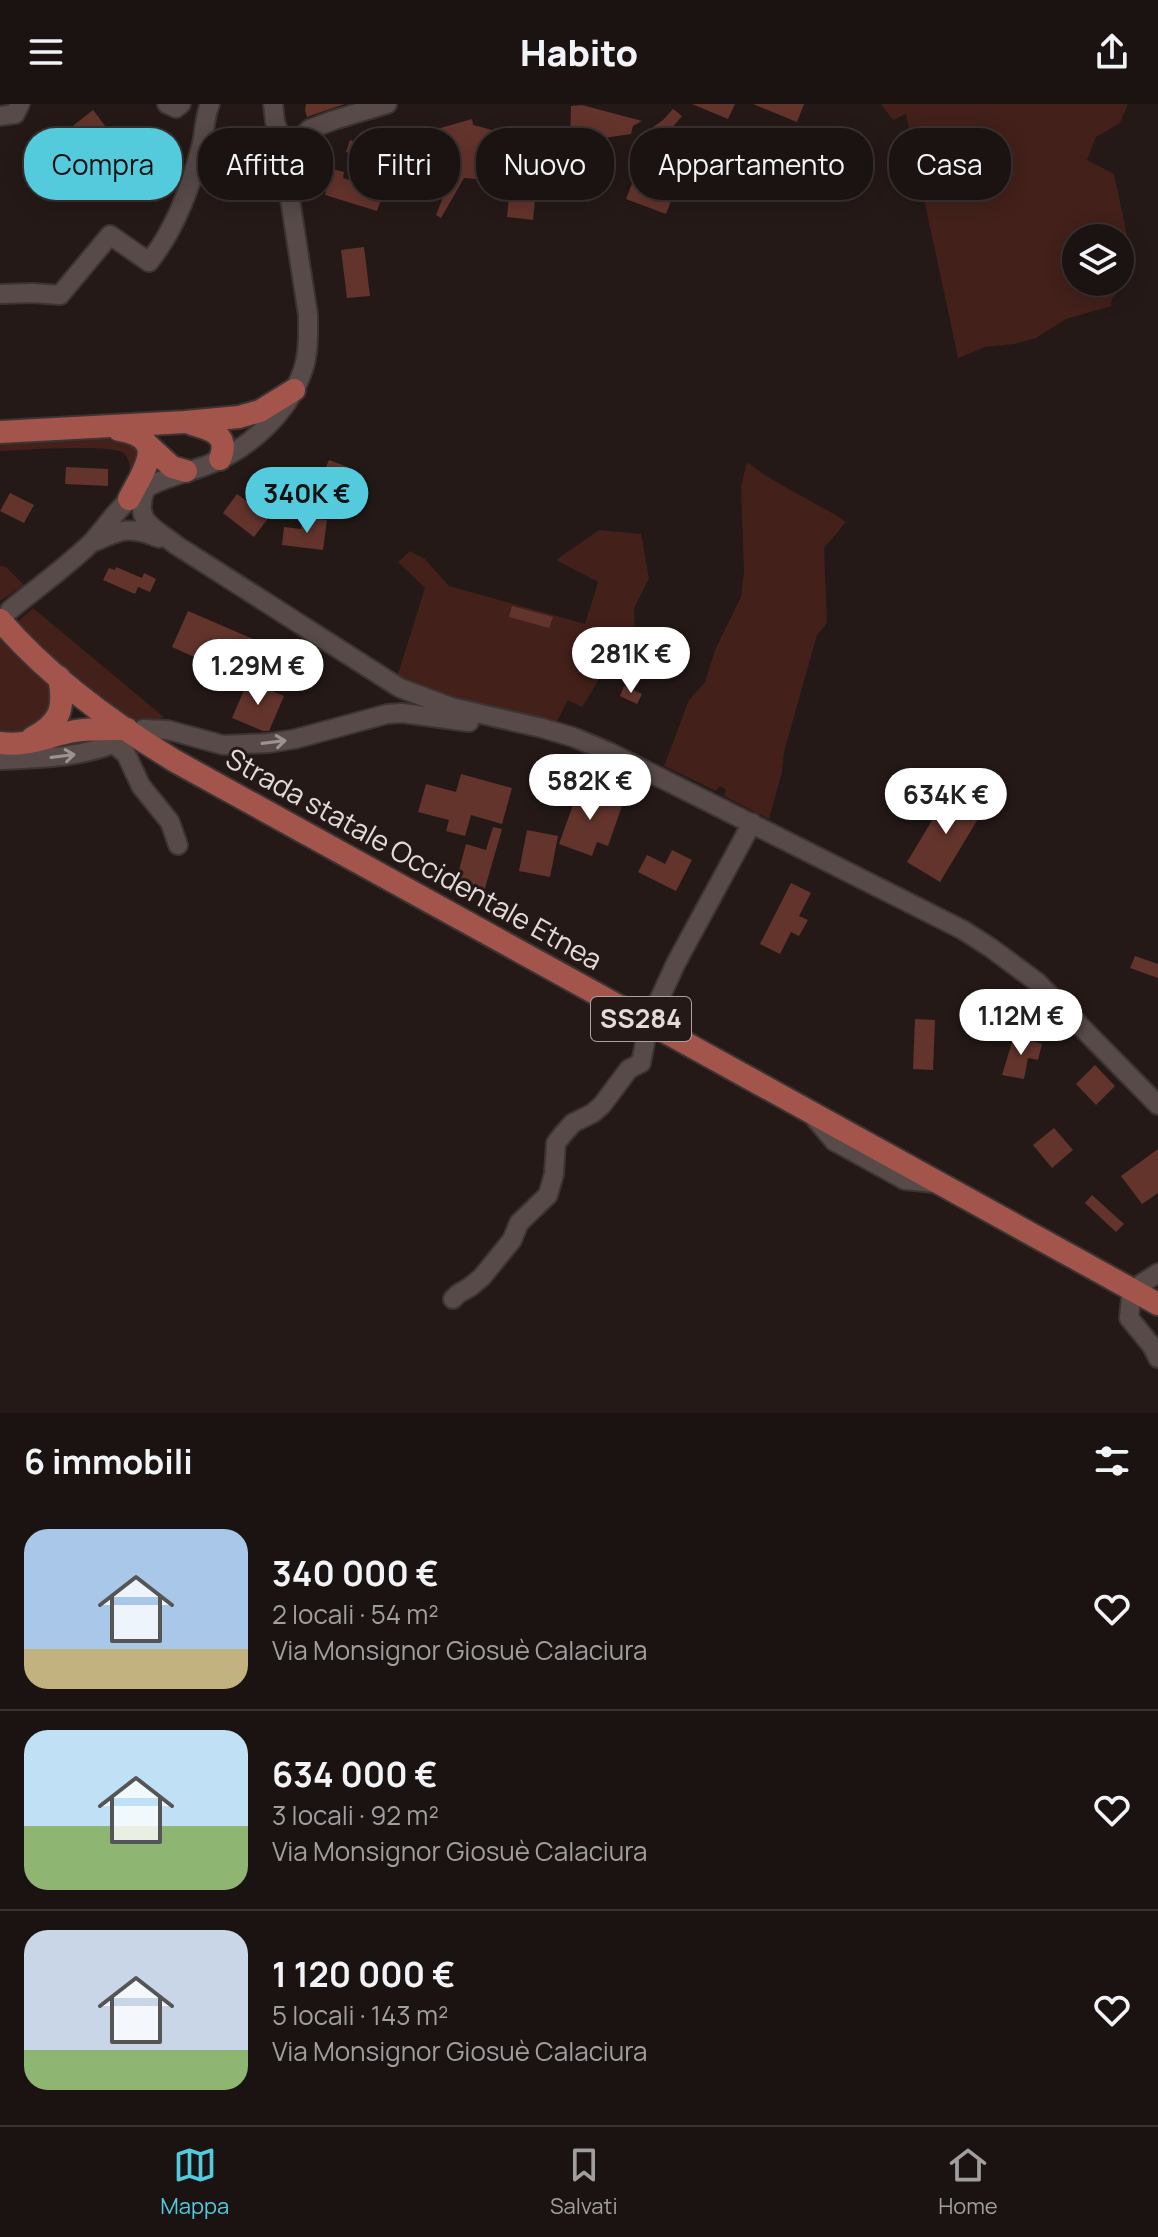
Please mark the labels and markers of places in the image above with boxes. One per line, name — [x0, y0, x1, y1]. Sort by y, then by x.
pin: 340K € — [242, 467, 372, 535]
pin: 281K € — [566, 627, 696, 695]
pin: 1.29M € — [184, 639, 332, 707]
pin: 582K € — [525, 754, 655, 822]
pin: 634K € — [881, 768, 1011, 836]
pin: 1.12M € — [947, 989, 1095, 1057]

